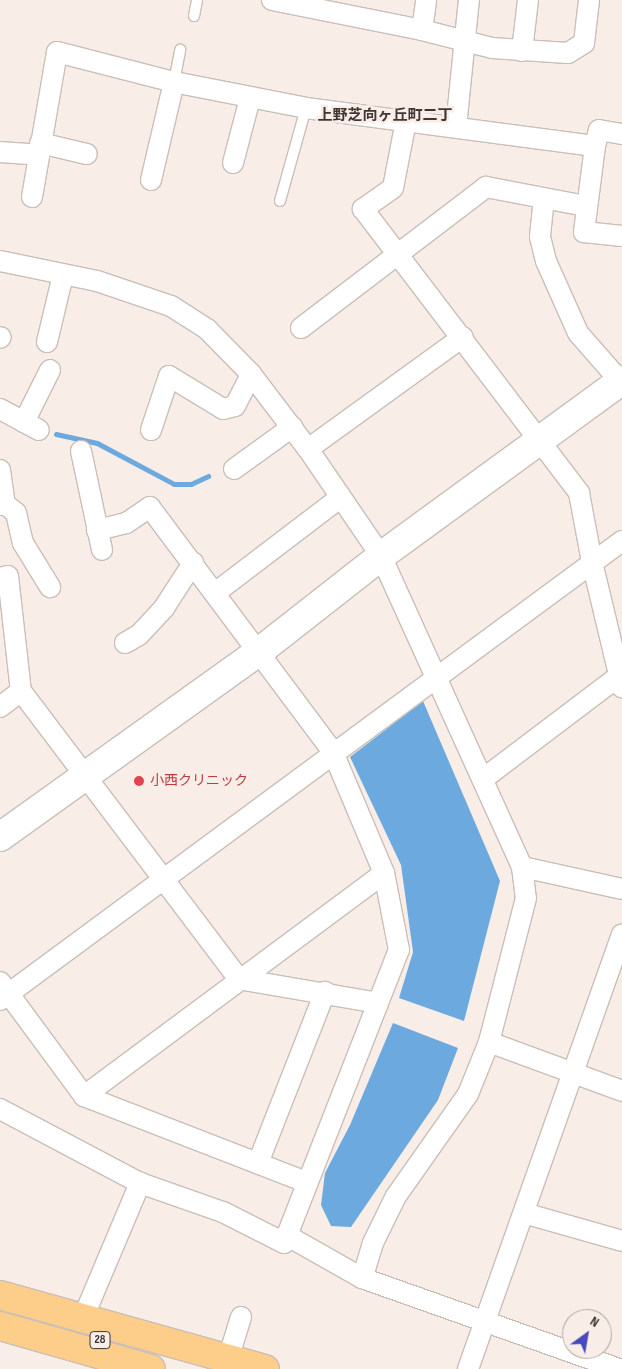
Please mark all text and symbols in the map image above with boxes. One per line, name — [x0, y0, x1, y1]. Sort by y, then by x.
district label: 上野芝向ヶ丘町二丁 — [318, 107, 452, 125]
place label: 小西クリニック — [150, 773, 248, 789]
marker: 小西クリニック — [132, 774, 146, 788]
north arrow — [562, 1309, 612, 1359]
text: N — [587, 1313, 602, 1331]
road number: 28 — [89, 1330, 111, 1350]

